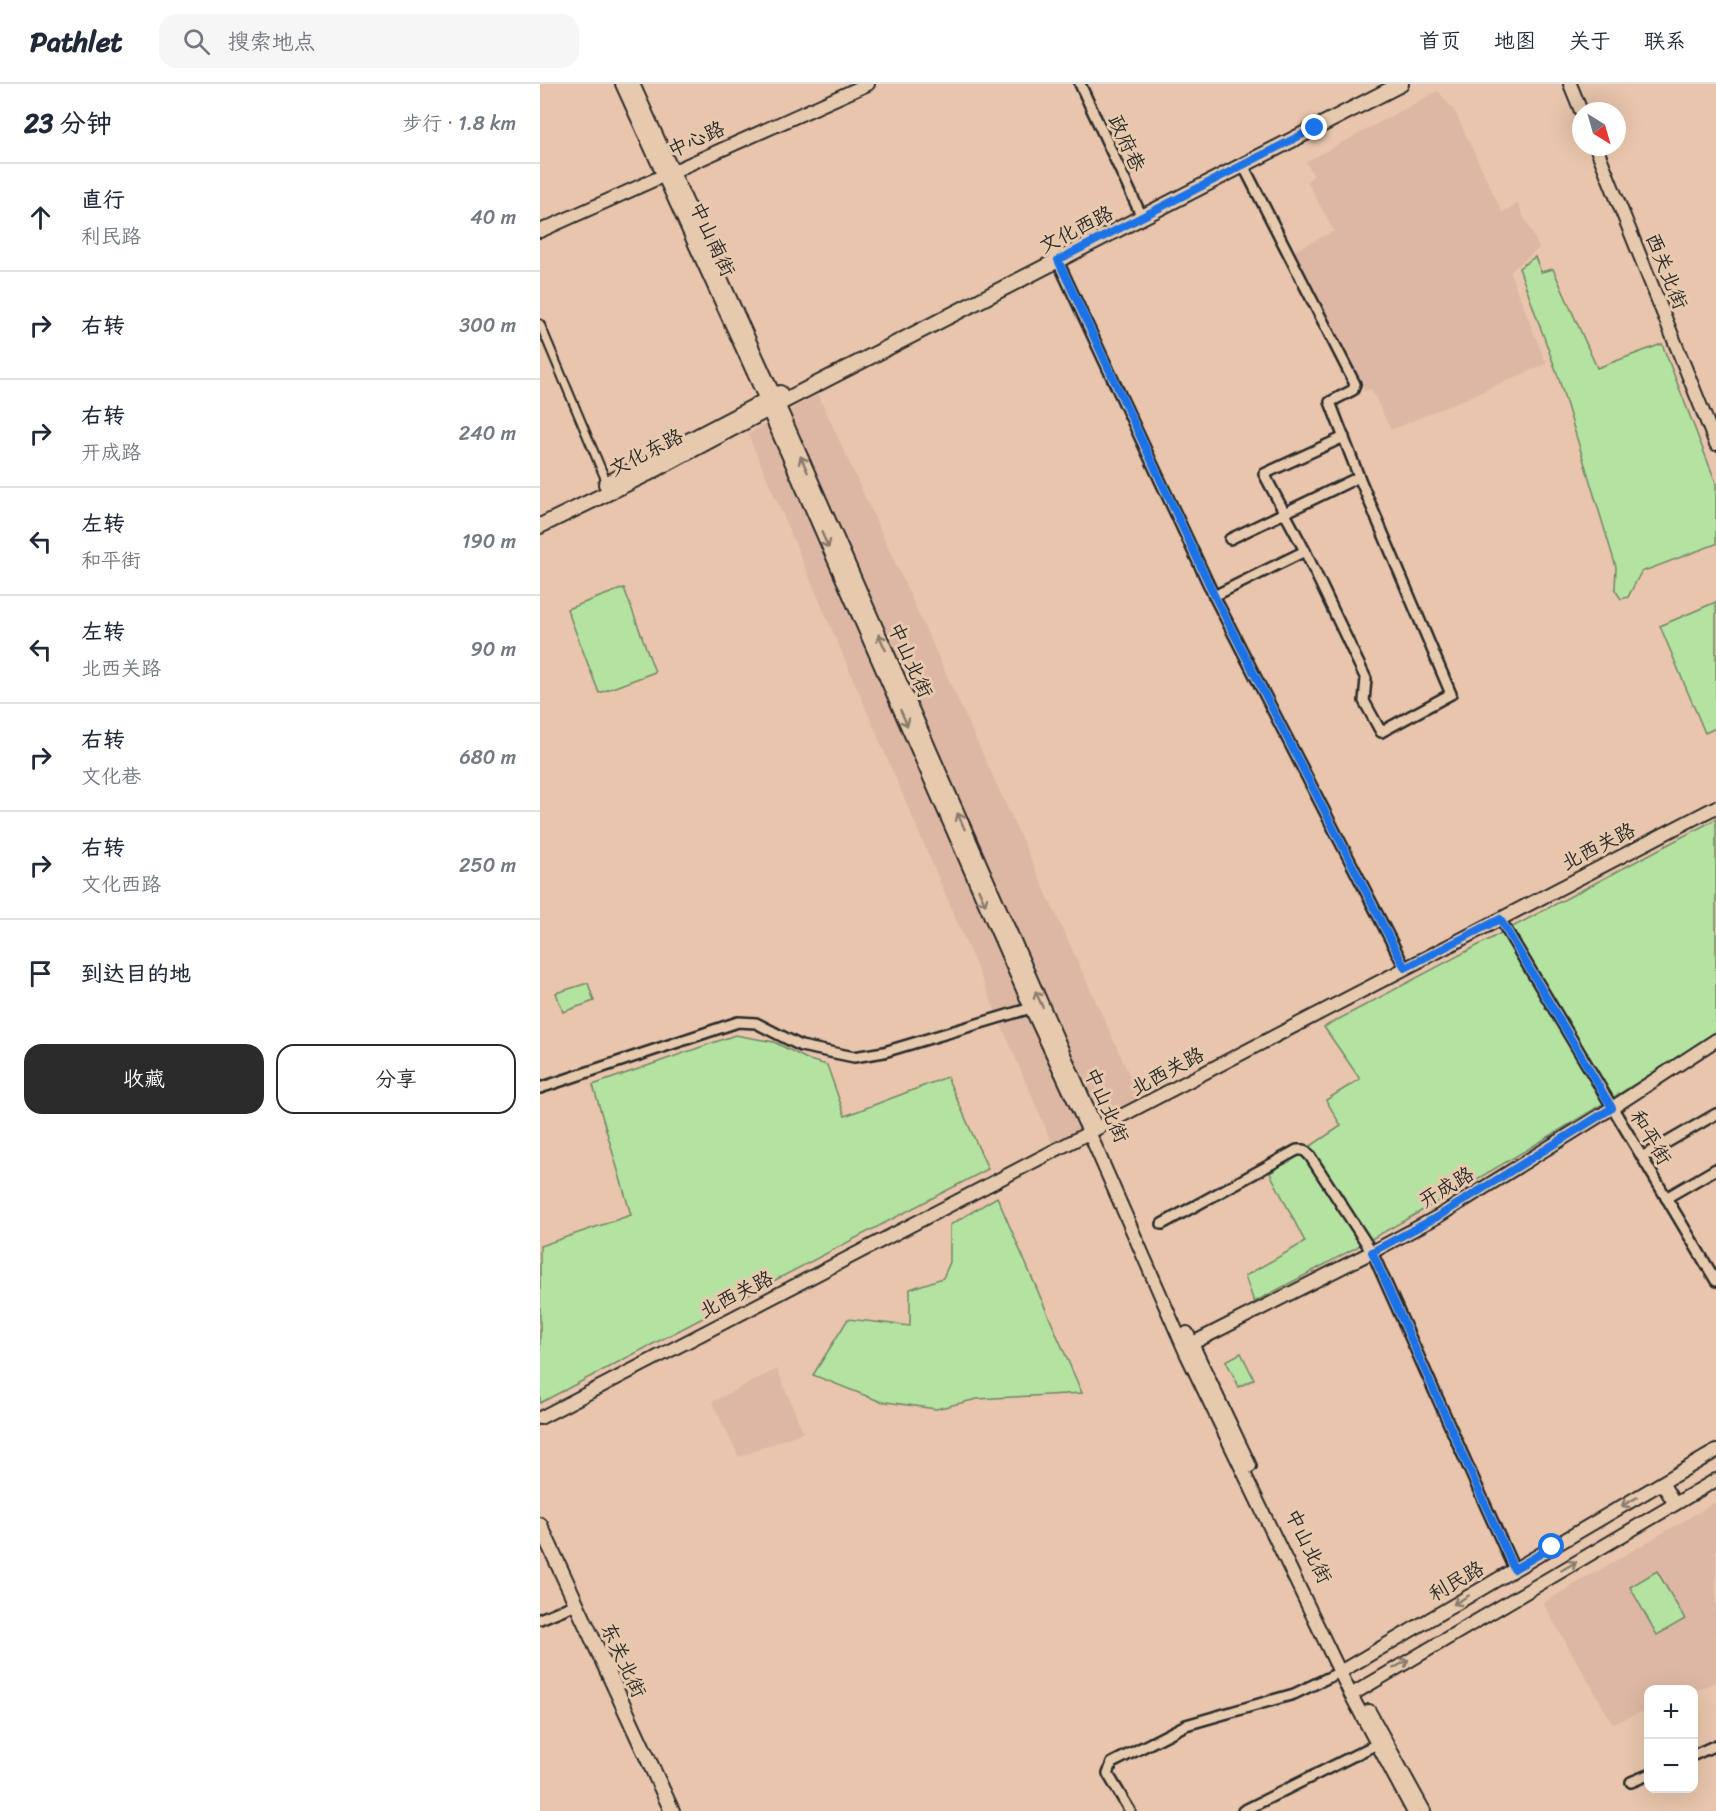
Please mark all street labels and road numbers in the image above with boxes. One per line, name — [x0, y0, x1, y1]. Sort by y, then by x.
street label: 政府巷 — [1098, 109, 1156, 179]
street label: 中心路 — [662, 111, 732, 168]
street label: 文化西路 — [1033, 195, 1121, 263]
street label: 中山南街 — [680, 196, 745, 283]
street label: 西关北街 — [1635, 228, 1698, 315]
street label: 文化东路 — [603, 418, 691, 486]
street label: 中山北街 — [878, 617, 943, 704]
street label: 北西关路 — [1555, 812, 1643, 880]
street label: 北西关路 — [1124, 1037, 1212, 1106]
street label: 中山北街 — [1074, 1062, 1139, 1149]
street label: 和平街 — [1620, 1103, 1681, 1172]
street label: 开成路 — [1412, 1156, 1482, 1218]
street label: 北西关路 — [693, 1260, 781, 1328]
street label: 中山北街 — [1275, 1503, 1342, 1590]
street label: 利民路 — [1422, 1551, 1492, 1612]
street label: 东关北街 — [591, 1617, 656, 1704]

